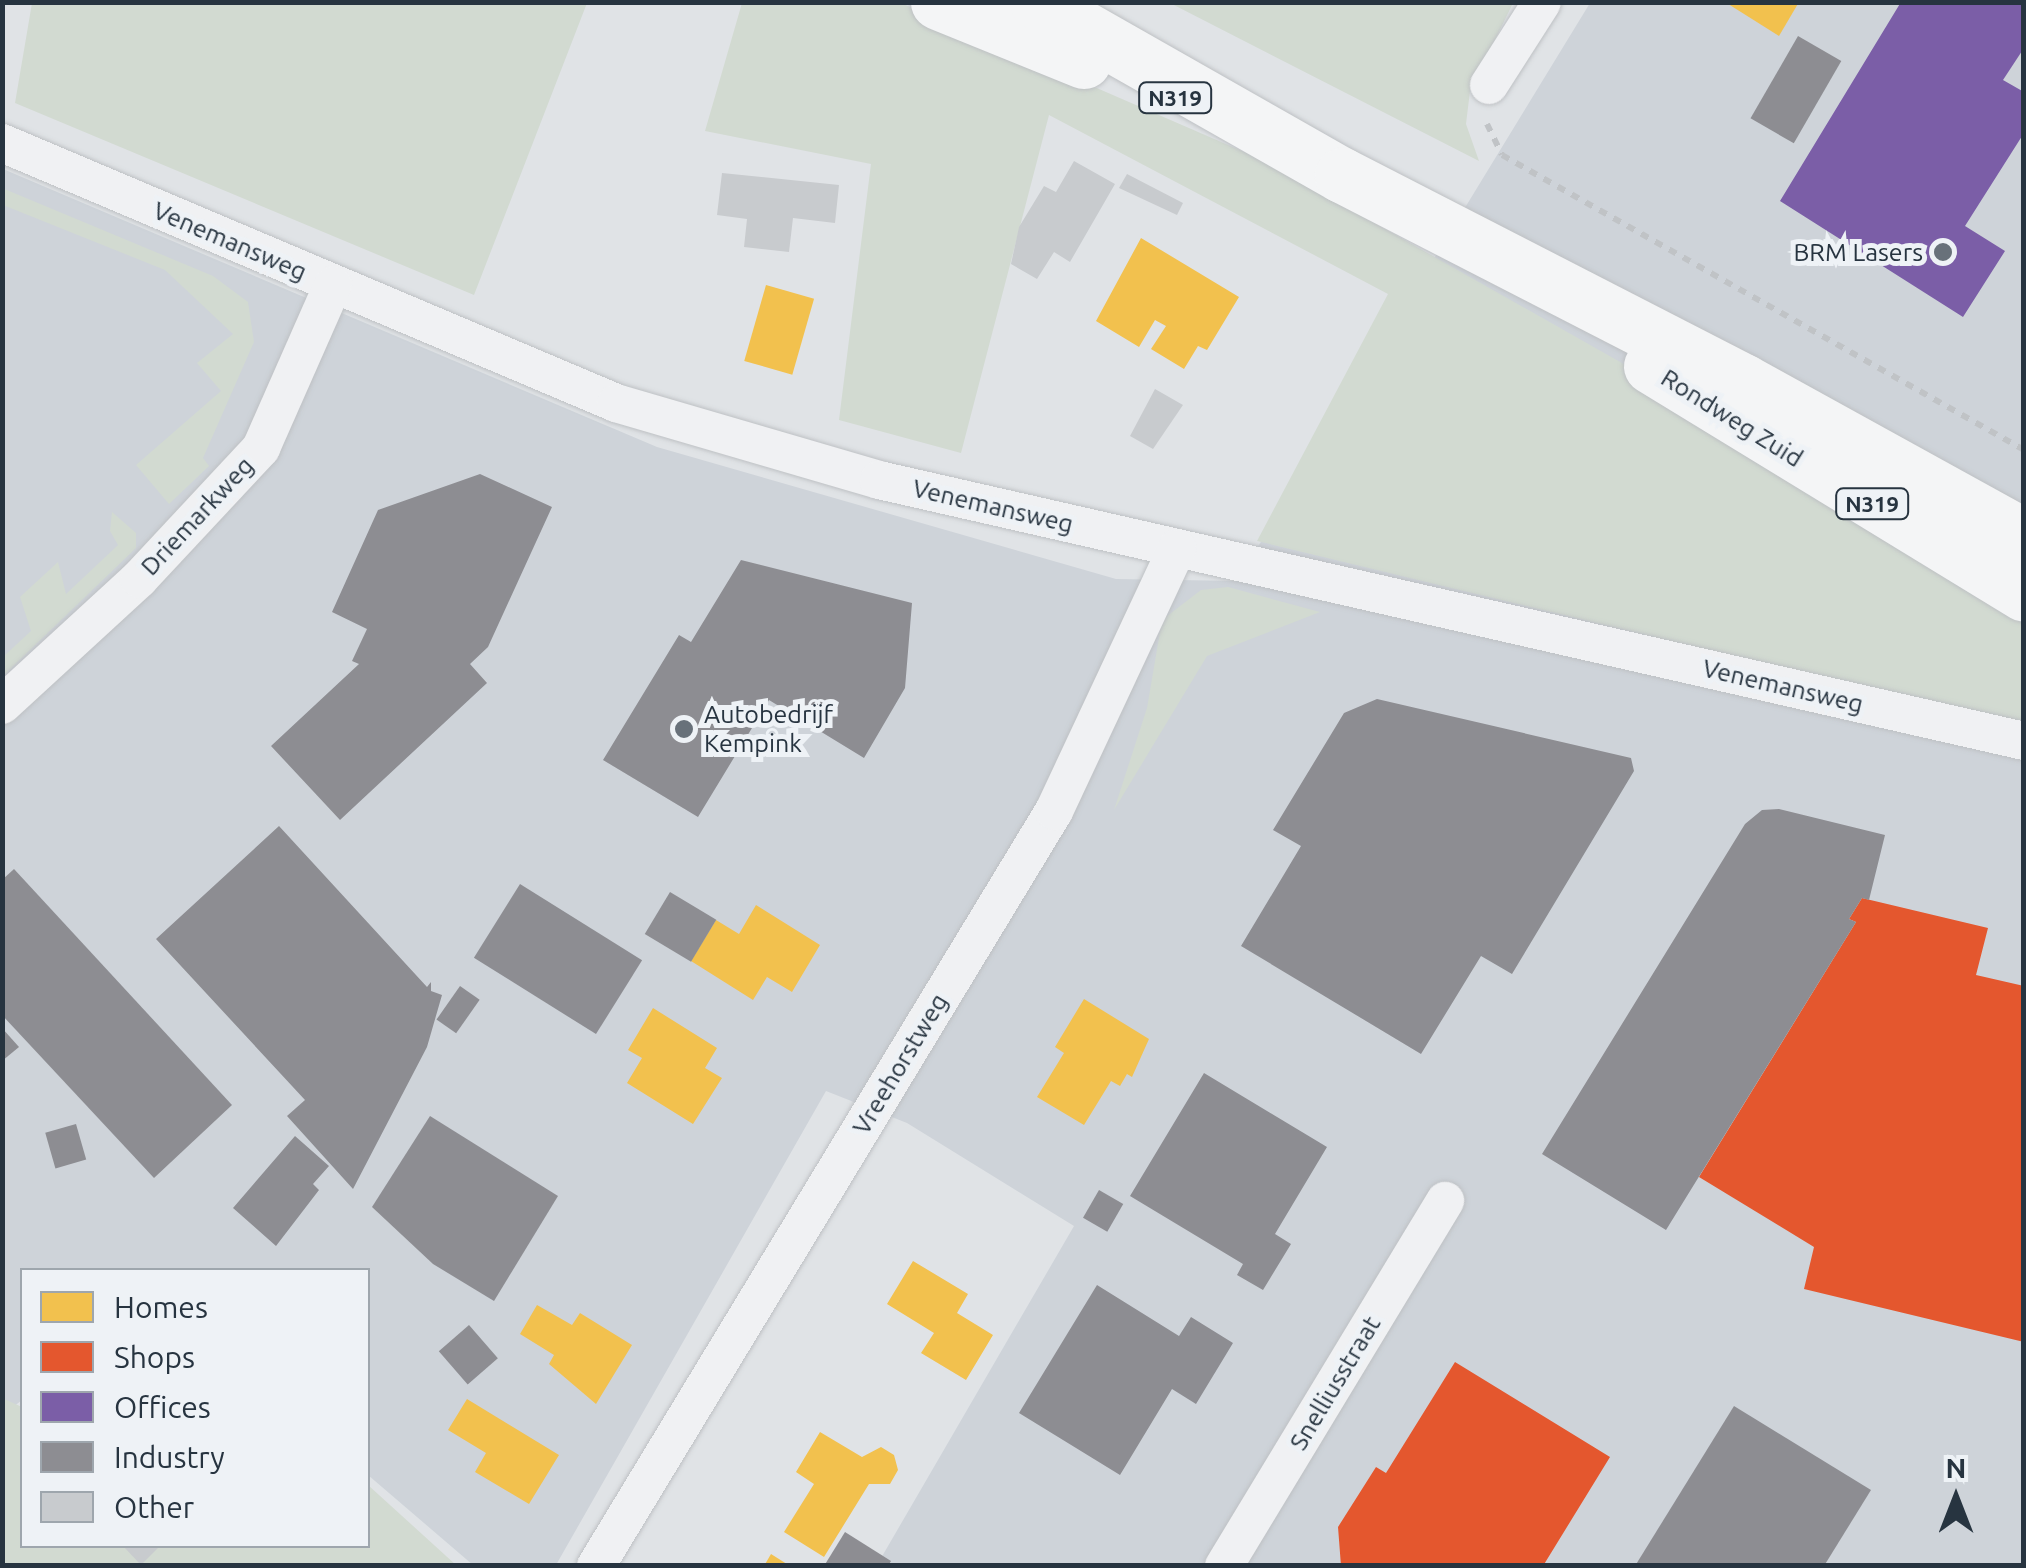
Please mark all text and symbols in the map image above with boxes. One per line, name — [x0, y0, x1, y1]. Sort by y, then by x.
road number: N319 — [1138, 81, 1212, 115]
street label: Venemansweg — [149, 195, 311, 287]
place label: BRM Lasers — [1794, 237, 1923, 267]
marker: BRM Lasers — [1932, 241, 1954, 263]
street label: Rondweg Zuid — [1656, 363, 1808, 473]
street label: Driemarkweg — [134, 451, 260, 581]
street label: Venemansweg — [910, 473, 1076, 539]
road number: N319 — [1834, 487, 1910, 521]
street label: Venemansweg — [1700, 653, 1866, 719]
place label: Autobedrijf Kempink — [704, 700, 833, 759]
marker: Autobedrijf Kempink — [673, 718, 695, 740]
street label: Vreehorstweg — [846, 988, 954, 1140]
legend — [20, 1268, 370, 1548]
text: Homes — [114, 1290, 208, 1324]
street label: Snelliusstraat — [1283, 1311, 1387, 1455]
text: Shops — [114, 1340, 195, 1374]
text: Offices — [114, 1390, 211, 1424]
text: Industry — [114, 1440, 225, 1474]
north arrow — [1906, 1448, 2006, 1548]
text: N — [1946, 1452, 1966, 1483]
text: Other — [114, 1490, 194, 1524]

